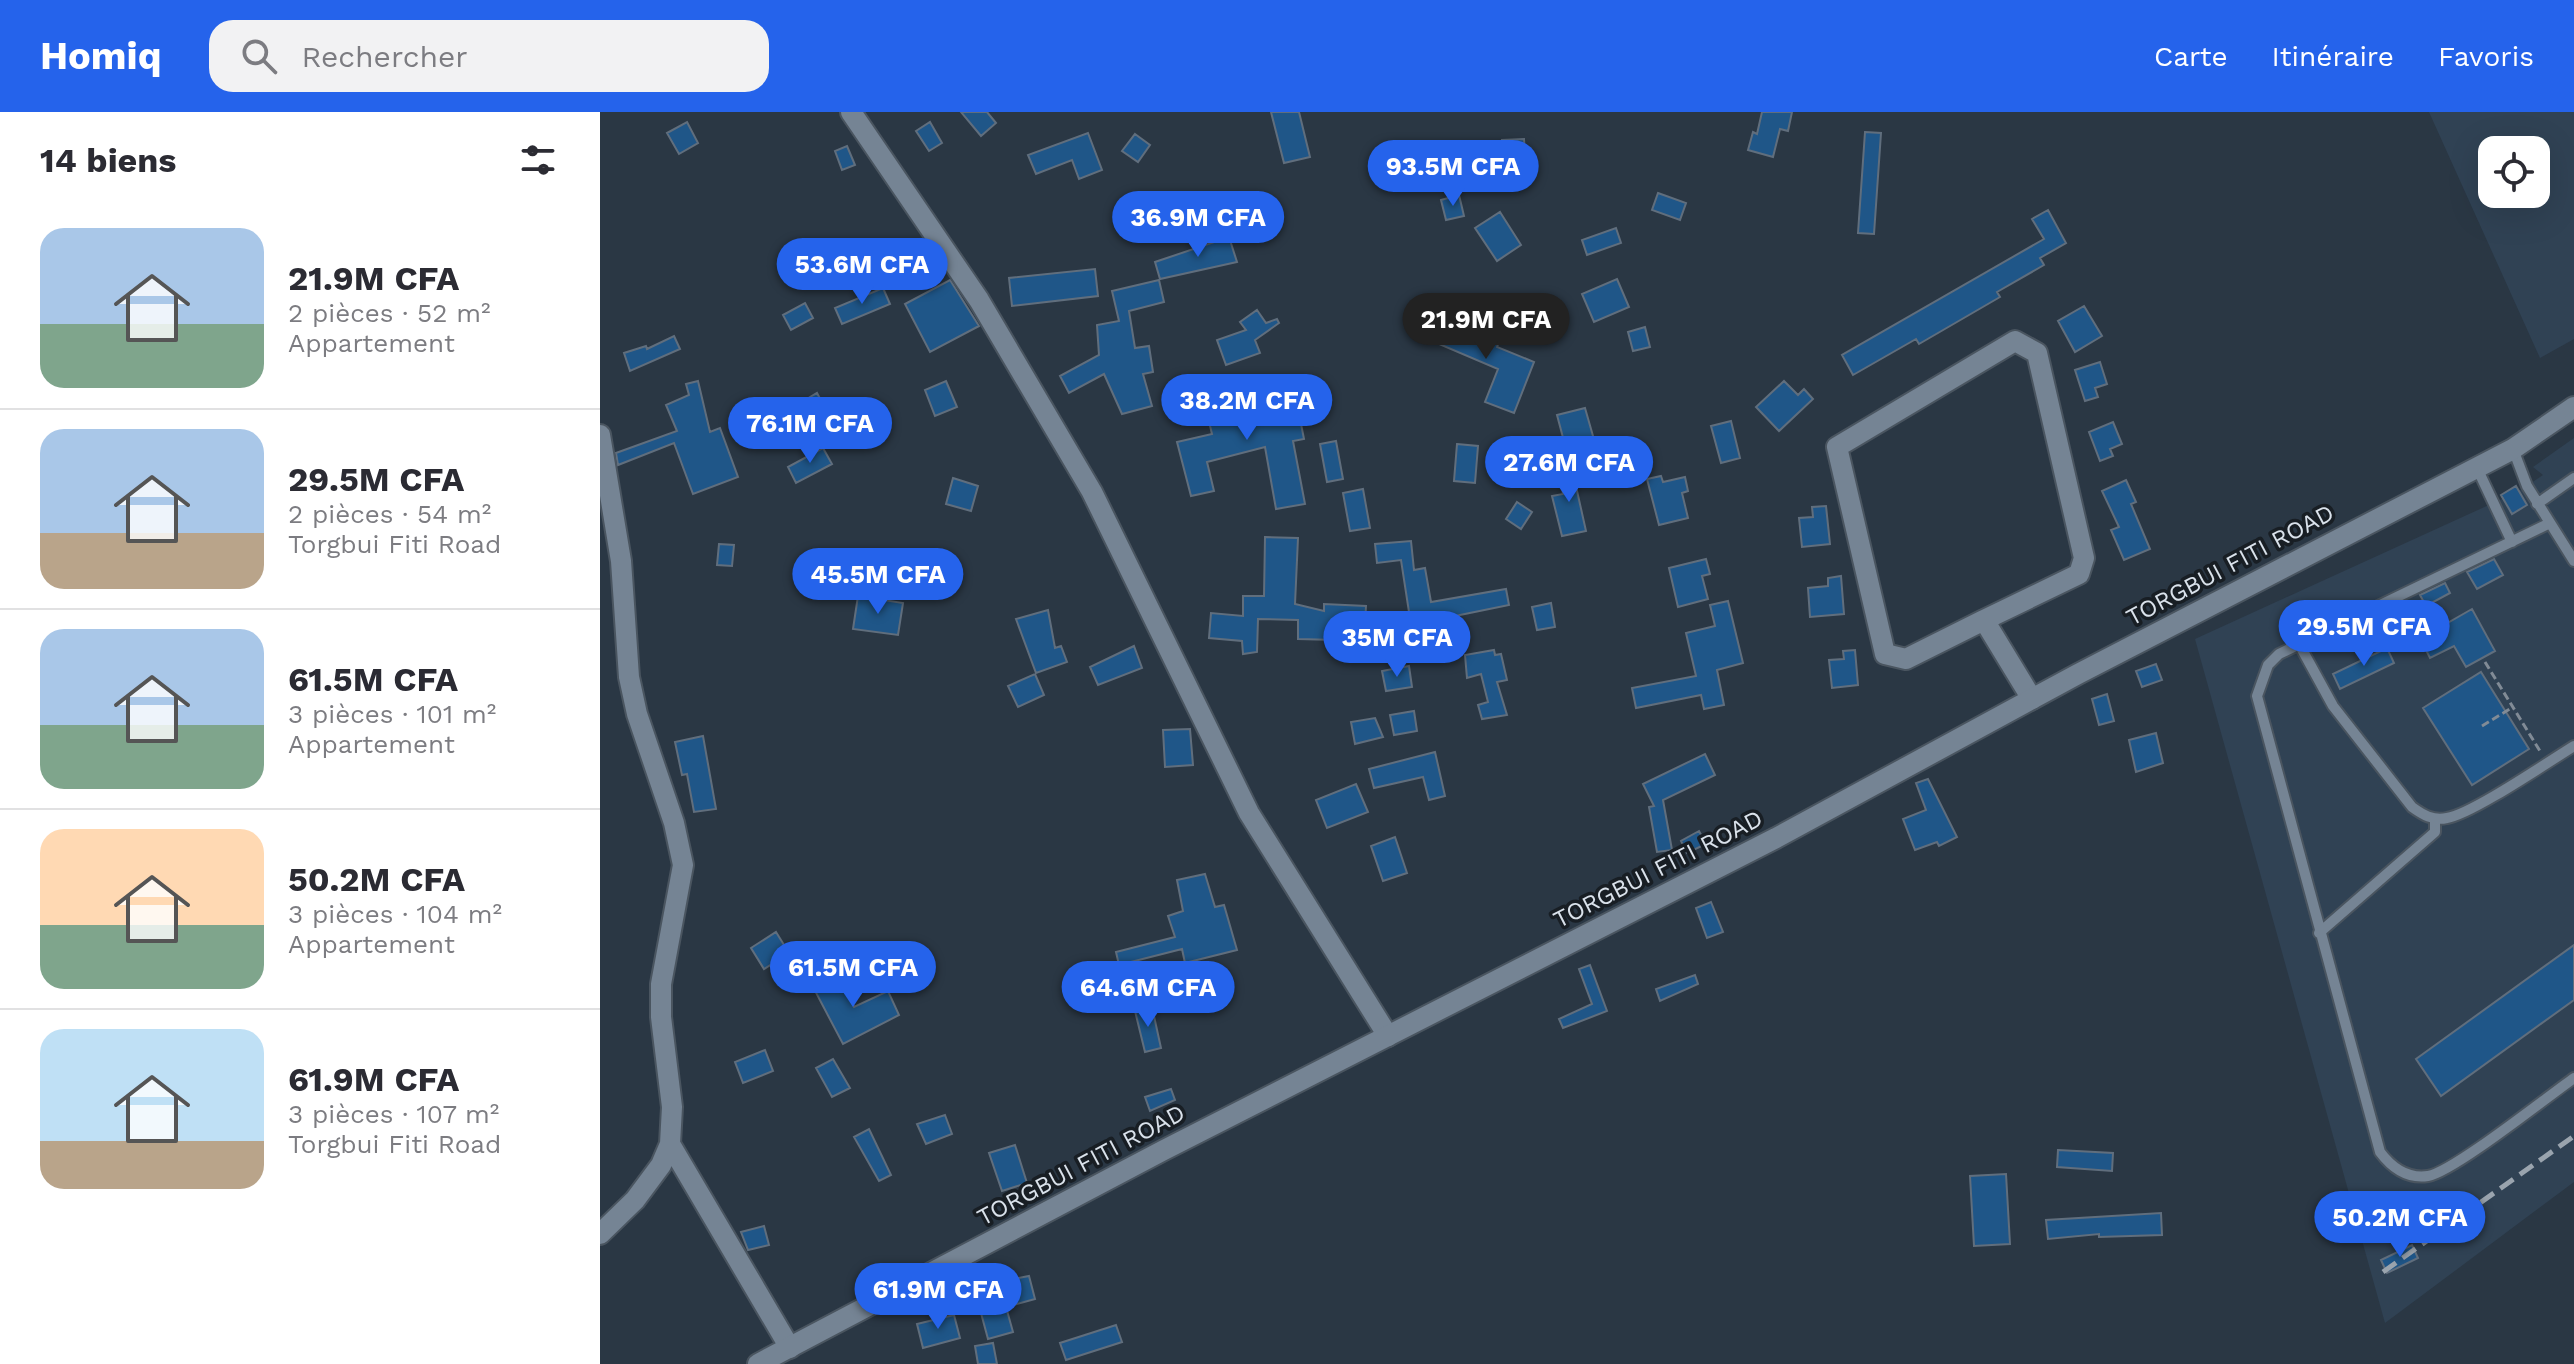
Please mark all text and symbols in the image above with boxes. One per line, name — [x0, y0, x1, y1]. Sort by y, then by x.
search box — [209, 20, 769, 92]
text: Homiq — [40, 34, 161, 78]
icon: search — [237, 34, 281, 78]
text: Rechercher — [301, 39, 468, 74]
text: Carte — [2154, 40, 2228, 73]
text: Itinéraire — [2272, 40, 2394, 73]
text: Favoris — [2438, 40, 2534, 73]
map controls — [2478, 136, 2550, 208]
button: locate — [2478, 136, 2550, 208]
icon: filters — [516, 138, 560, 182]
text: 14 biens — [40, 140, 176, 180]
pin: 93.5M CFA — [1361, 140, 1545, 208]
text: 93.5M CFA — [1386, 151, 1520, 181]
pin: 36.9M CFA — [1106, 191, 1290, 259]
text: 36.9M CFA — [1130, 202, 1266, 232]
pin: 53.6M CFA — [770, 238, 954, 306]
text: 53.6M CFA — [795, 249, 929, 279]
text: 21.9M CFA — [288, 258, 459, 298]
icon: home — [104, 260, 200, 356]
pin: 21.9M CFA — [1394, 293, 1578, 361]
text: 2 pièces · 52 m² — [288, 298, 491, 328]
text: 21.9M CFA — [1421, 304, 1551, 334]
text: Appartement — [288, 328, 455, 358]
pin: 38.2M CFA — [1155, 374, 1339, 442]
text: 38.2M CFA — [1179, 385, 1315, 415]
pin: 76.1M CFA — [718, 397, 902, 465]
text: 76.1M CFA — [746, 408, 874, 438]
pin: 27.6M CFA — [1477, 436, 1661, 504]
text: 27.6M CFA — [1503, 447, 1635, 477]
text: 29.5M CFA — [288, 459, 464, 499]
icon: home — [104, 461, 200, 557]
street label: TORGBUI FITI ROAD — [2121, 498, 2339, 632]
text: 2 pièces · 54 m² — [288, 499, 491, 529]
text: Torgbui Fiti Road — [288, 529, 501, 559]
pin: 45.5M CFA — [786, 548, 970, 616]
text: 45.5M CFA — [810, 559, 946, 589]
pin: 29.5M CFA — [2272, 600, 2456, 668]
pin: 35M CFA — [1323, 611, 1471, 679]
text: 29.5M CFA — [2297, 611, 2431, 641]
text: 35M CFA — [1341, 622, 1453, 652]
text: 61.5M CFA — [288, 659, 458, 699]
icon: home — [104, 661, 200, 757]
text: 3 pièces · 101 m² — [288, 699, 496, 729]
text: Appartement — [288, 729, 455, 759]
street label: TORGBUI FITI ROAD — [1549, 804, 1767, 934]
text: 50.2M CFA — [288, 859, 465, 899]
icon: home — [104, 861, 200, 957]
text: 3 pièces · 104 m² — [288, 899, 502, 929]
text: Appartement — [288, 929, 455, 959]
pin: 61.5M CFA — [761, 941, 945, 1009]
text: 61.5M CFA — [788, 952, 918, 982]
pin: 64.6M CFA — [1056, 961, 1240, 1029]
text: 64.6M CFA — [1080, 972, 1216, 1002]
text: 61.9M CFA — [288, 1059, 459, 1099]
icon: home — [104, 1061, 200, 1157]
street label: TORGBUI FITI ROAD — [972, 1098, 1190, 1232]
text: 3 pièces · 107 m² — [288, 1099, 499, 1129]
text: Torgbui Fiti Road — [288, 1129, 501, 1159]
pin: 50.2M CFA — [2308, 1191, 2492, 1259]
text: 50.2M CFA — [2332, 1202, 2468, 1232]
pin: 61.9M CFA — [846, 1263, 1030, 1331]
text: 61.9M CFA — [873, 1274, 1003, 1304]

